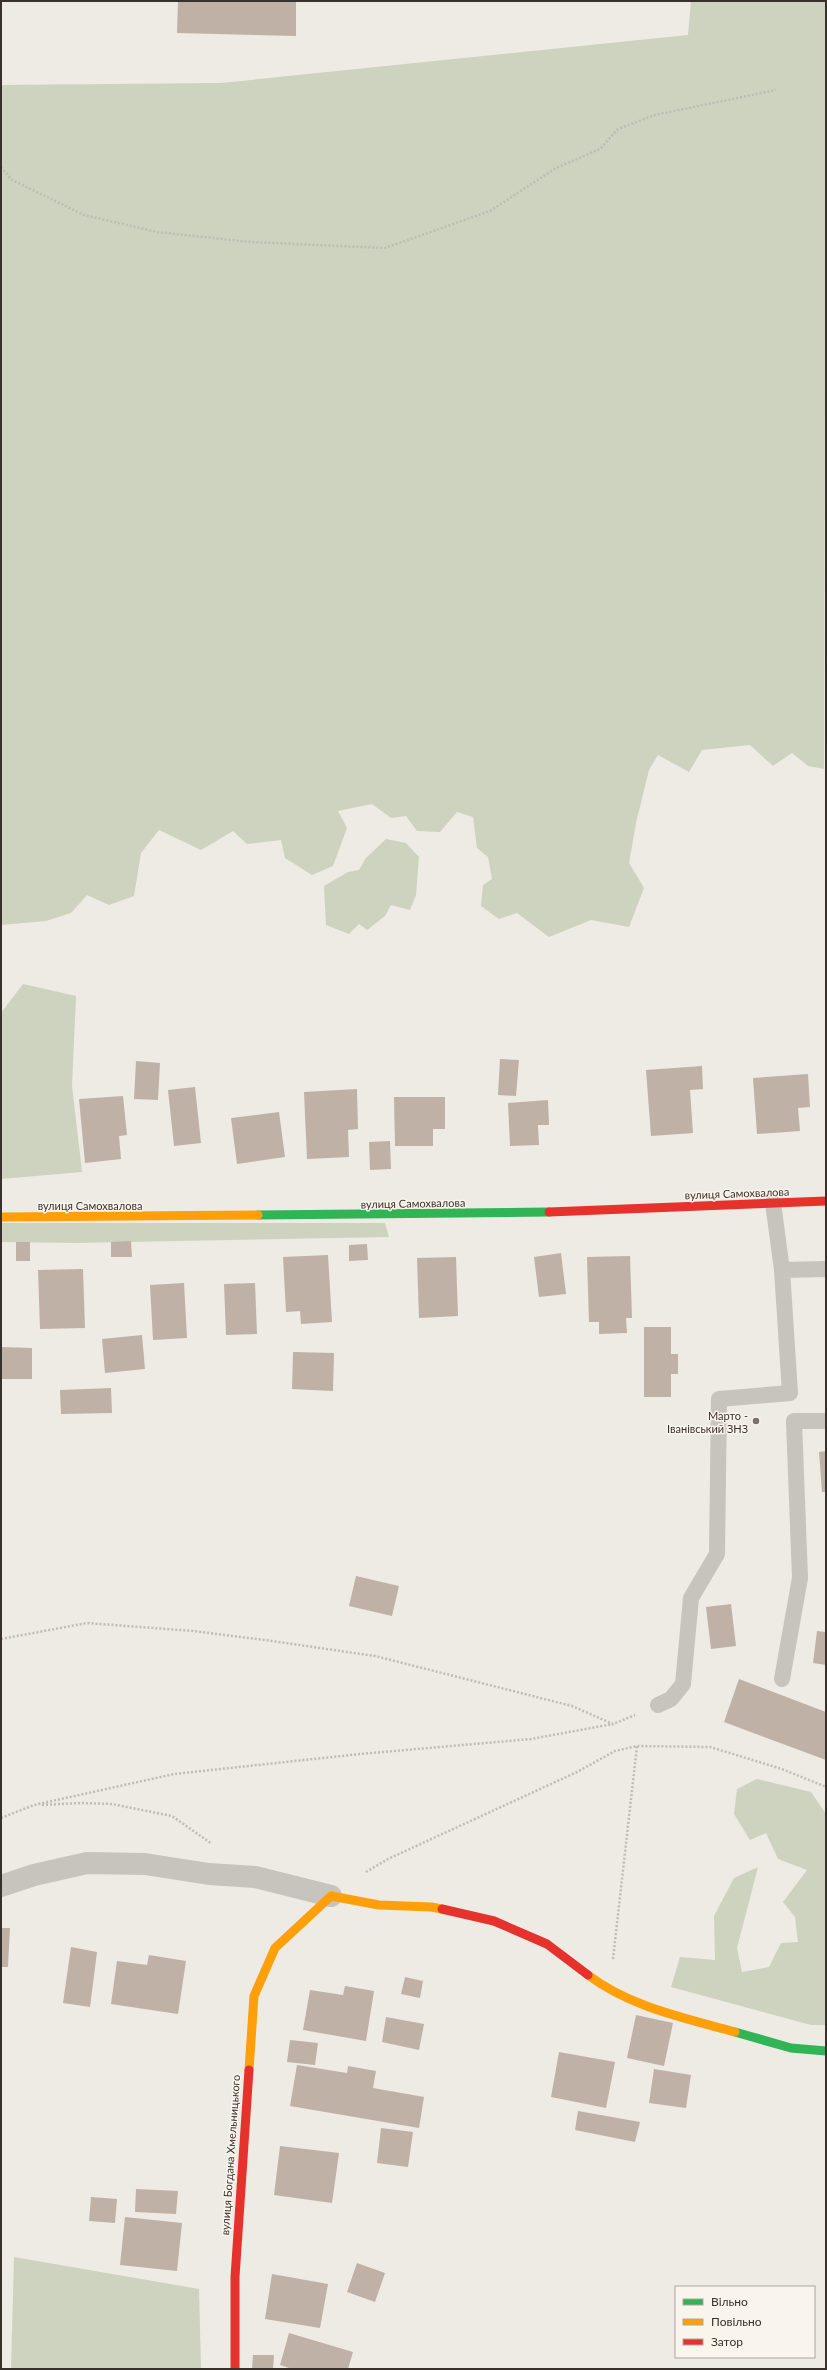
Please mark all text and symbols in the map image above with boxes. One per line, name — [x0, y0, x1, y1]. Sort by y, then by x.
street label: вулиця Самохвалова — [684, 1185, 790, 1201]
street label: вулиця Самохвалова — [361, 1196, 465, 1210]
street label: вулиця Самохвалова — [38, 1199, 142, 1212]
place label: Марто - Іванівський ЗНЗ — [667, 1409, 748, 1435]
marker: Марто - Іванівський ЗНЗ — [751, 1416, 761, 1426]
street label: вулиця Богдана Хмельницького — [218, 2074, 242, 2236]
legend — [675, 2286, 815, 2358]
text: Вільно — [711, 2294, 748, 2309]
text: Повільно — [711, 2314, 762, 2329]
text: Затор — [711, 2334, 743, 2349]

